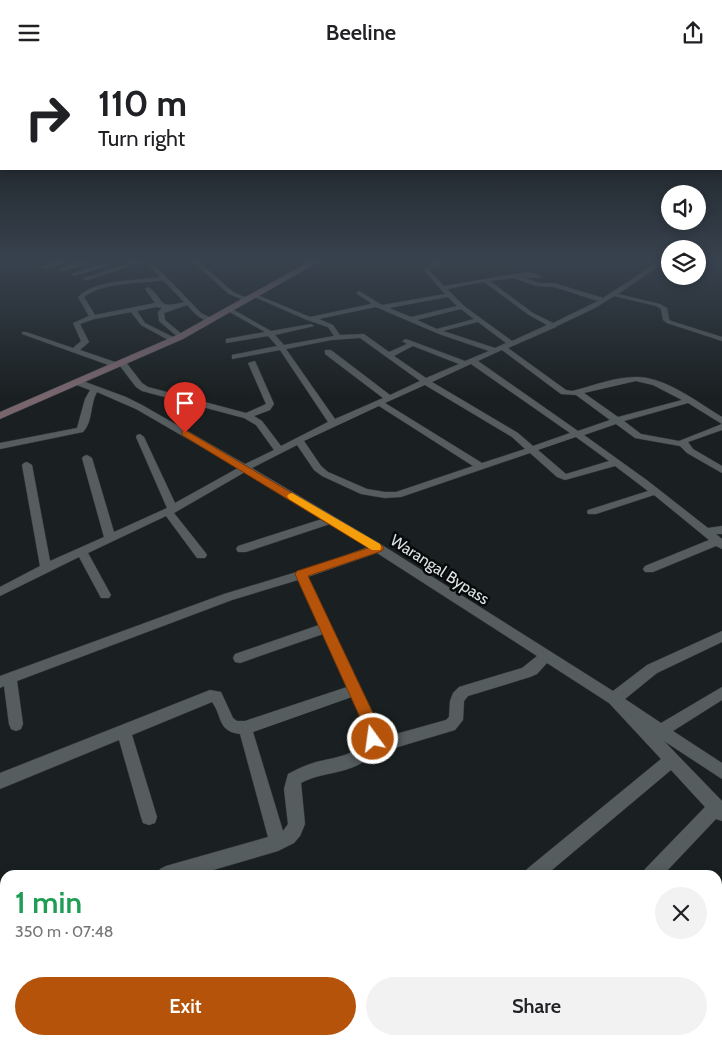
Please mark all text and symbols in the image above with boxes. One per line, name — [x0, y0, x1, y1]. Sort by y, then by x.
icon: menu — [15, 19, 43, 47]
text: Beeline — [326, 19, 396, 46]
icon: share — [679, 19, 707, 47]
text: 110 m — [98, 82, 187, 125]
icon: right — [15, 85, 80, 150]
text: Turn right — [98, 125, 185, 152]
map controls — [661, 185, 706, 285]
button: sound — [661, 185, 706, 230]
button: layers — [661, 240, 706, 285]
pin — [164, 382, 206, 433]
icon: arrive — [171, 389, 199, 417]
street label: Warangal Bypass — [387, 530, 493, 609]
position arrow — [346, 712, 398, 764]
text: 1 min — [15, 884, 82, 921]
button: close — [655, 887, 707, 939]
text: 350 m · 07:48 — [15, 922, 113, 941]
button: Exit — [15, 977, 356, 1035]
button: Share — [366, 977, 707, 1035]

